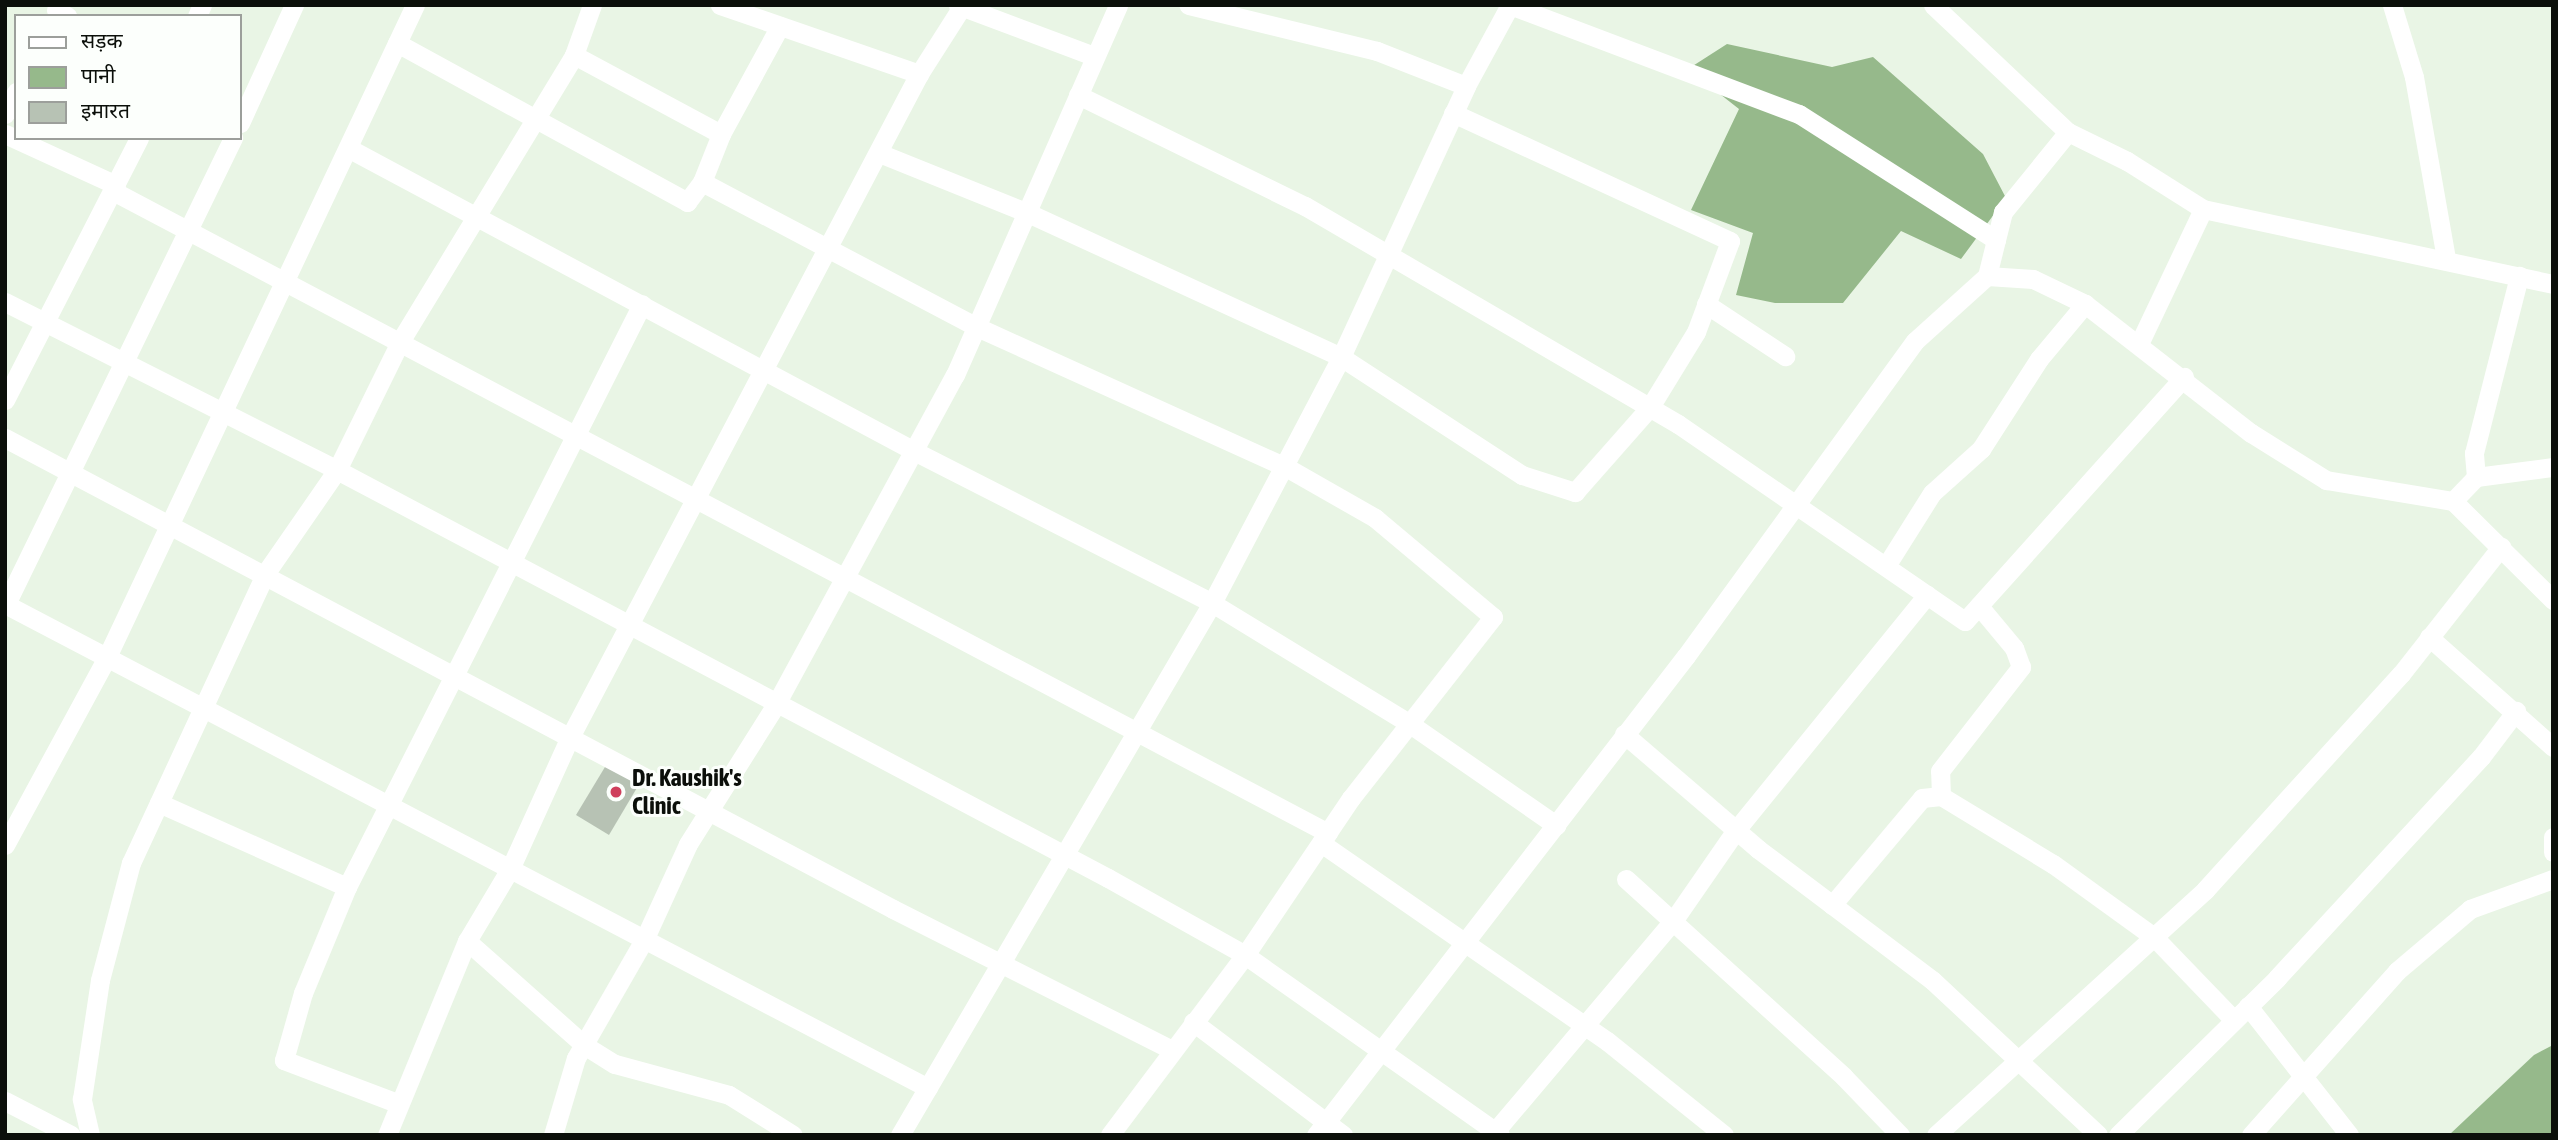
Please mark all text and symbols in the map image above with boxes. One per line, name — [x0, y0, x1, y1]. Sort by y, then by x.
legend — [14, 14, 242, 140]
text: सड़क — [81, 28, 123, 52]
text: पानी — [81, 63, 115, 87]
text: इमारत — [81, 98, 130, 122]
place label: Dr. Kaushik's Clinic — [632, 764, 742, 820]
marker: Dr. Kaushik's Clinic — [606, 782, 626, 802]

